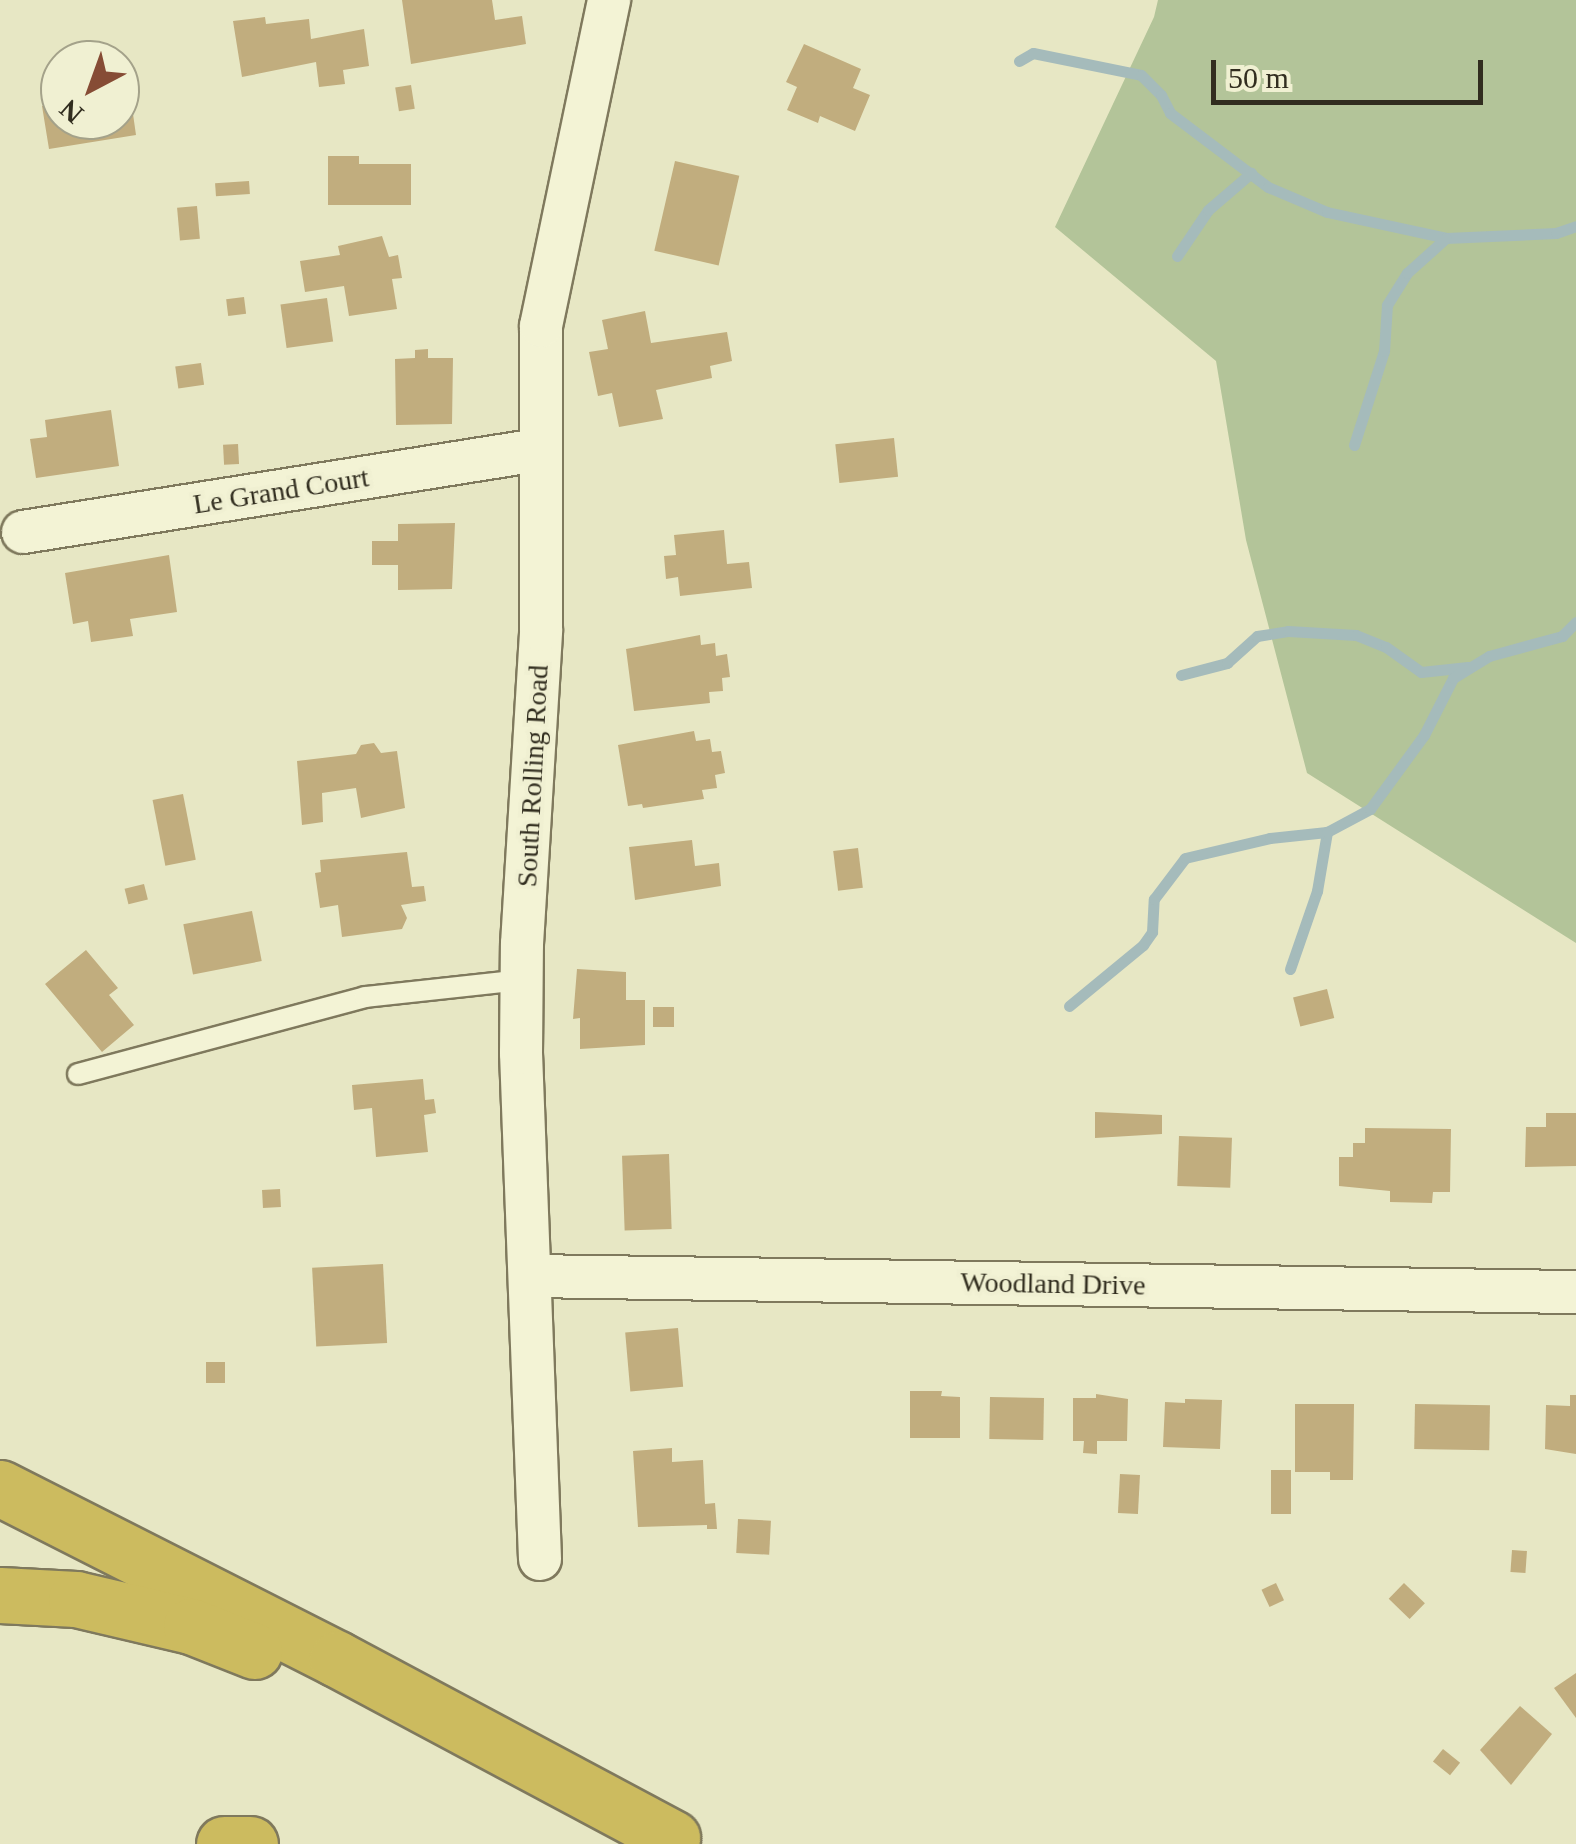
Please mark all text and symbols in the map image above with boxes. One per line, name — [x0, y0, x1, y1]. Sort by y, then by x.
north arrow — [40, 40, 140, 140]
scale bar — [1216, 40, 1488, 102]
text: 50 m — [1228, 61, 1289, 94]
text: N — [54, 93, 89, 130]
street label: Le Grand Court — [191, 461, 371, 521]
street label: South Rolling Road — [510, 664, 556, 888]
street label: Woodland Drive — [960, 1266, 1146, 1302]

